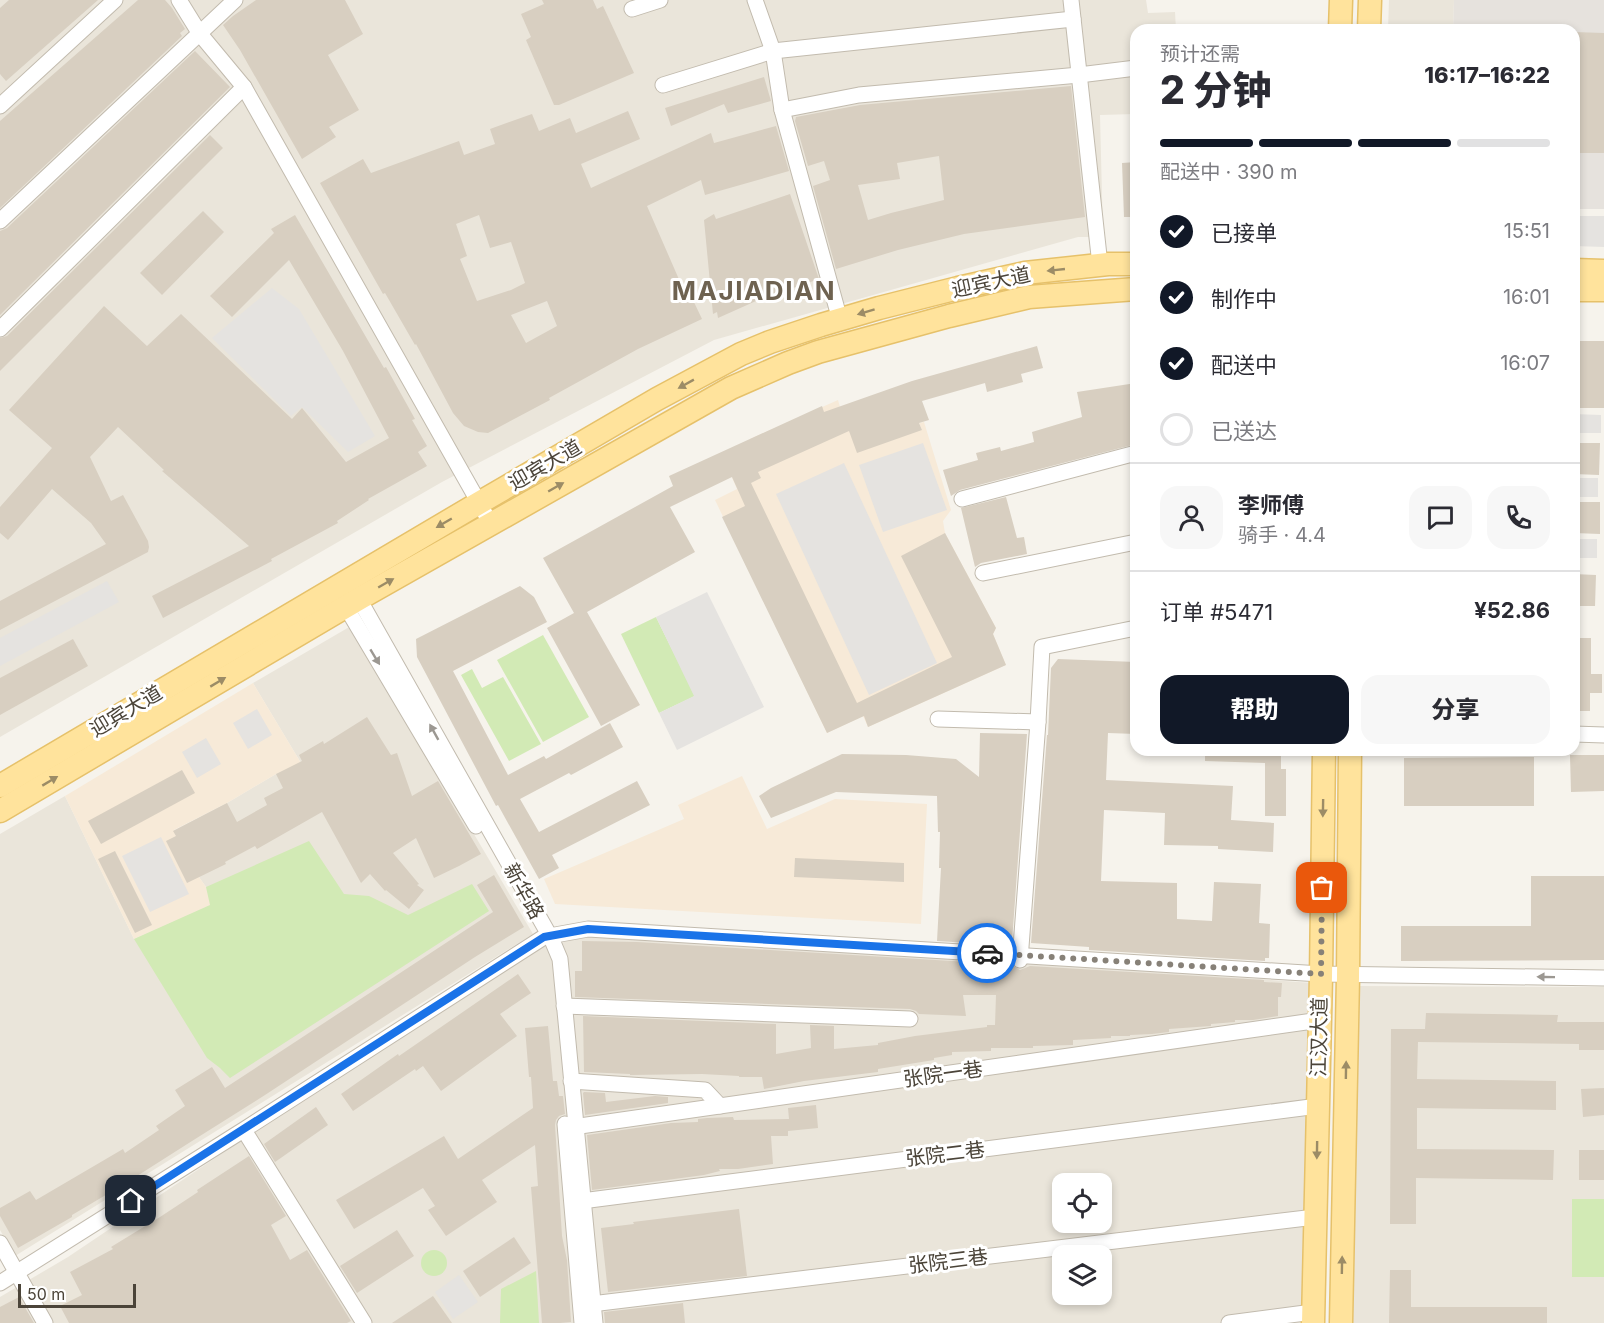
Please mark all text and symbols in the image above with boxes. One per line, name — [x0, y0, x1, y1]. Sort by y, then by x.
text: 预计还需 — [1160, 42, 1240, 66]
text: 16:17–16:22 — [1424, 62, 1550, 88]
text: 2 分钟 — [1160, 66, 1271, 113]
text: 配送中 · 390 m — [1160, 160, 1298, 184]
icon: check — [1160, 215, 1193, 248]
text: 15:51 — [1504, 219, 1550, 243]
text: 已接单 — [1211, 220, 1277, 246]
street label: 迎宾大道 — [949, 262, 1033, 302]
one-way arrow — [1047, 265, 1066, 275]
district label: MAJIADIAN — [672, 275, 836, 306]
icon: check — [1160, 281, 1193, 314]
text: 16:01 — [1503, 285, 1550, 309]
text: 制作中 — [1211, 286, 1277, 312]
one-way arrow — [857, 308, 875, 317]
icon: check — [1160, 347, 1193, 380]
text: 16:07 — [1500, 351, 1550, 375]
text: 配送中 — [1211, 352, 1277, 378]
one-way arrow — [677, 378, 694, 388]
text: 已送达 — [1211, 418, 1277, 444]
street label: 迎宾大道 — [504, 435, 586, 495]
one-way arrow — [548, 482, 565, 492]
button: person — [1160, 486, 1223, 549]
button: chat — [1409, 486, 1472, 549]
button: phone — [1487, 486, 1550, 549]
text: 李师傅 — [1238, 492, 1304, 518]
one-way arrow — [435, 518, 452, 528]
text: 骑手 · 4.4 — [1238, 523, 1326, 547]
one-way arrow — [378, 579, 395, 589]
text: ¥52.86 — [1474, 597, 1550, 623]
text: 订单 #5471 — [1160, 599, 1273, 625]
one-way arrow — [370, 649, 381, 665]
button: 帮助 — [1160, 675, 1349, 744]
button: 分享 — [1361, 675, 1550, 744]
one-way arrow — [210, 677, 226, 688]
street label: 迎宾大道 — [86, 680, 166, 742]
one-way arrow — [429, 723, 439, 740]
one-way arrow — [42, 776, 58, 787]
one-way arrow — [1318, 799, 1328, 818]
street label: 新华路 — [499, 859, 549, 923]
pin — [1296, 862, 1347, 913]
icon: bag — [1305, 871, 1338, 904]
courier — [957, 923, 1017, 983]
icon: car — [971, 937, 1004, 970]
one-way arrow — [1536, 972, 1555, 982]
street label: 江汉大道 — [1306, 997, 1332, 1077]
street label: 张院一巷 — [902, 1057, 984, 1091]
one-way arrow — [1342, 1060, 1351, 1079]
street label: 张院二巷 — [904, 1137, 986, 1171]
one-way arrow — [1312, 1141, 1321, 1160]
map controls — [1052, 1173, 1112, 1305]
button: locate — [1052, 1173, 1112, 1233]
pin — [105, 1175, 156, 1226]
icon: home — [114, 1184, 147, 1217]
street label: 张院三巷 — [907, 1244, 989, 1278]
button: layers — [1052, 1245, 1112, 1305]
one-way arrow — [1338, 1255, 1347, 1274]
scale bar — [18, 1281, 136, 1308]
text: 50 m — [27, 1284, 65, 1304]

